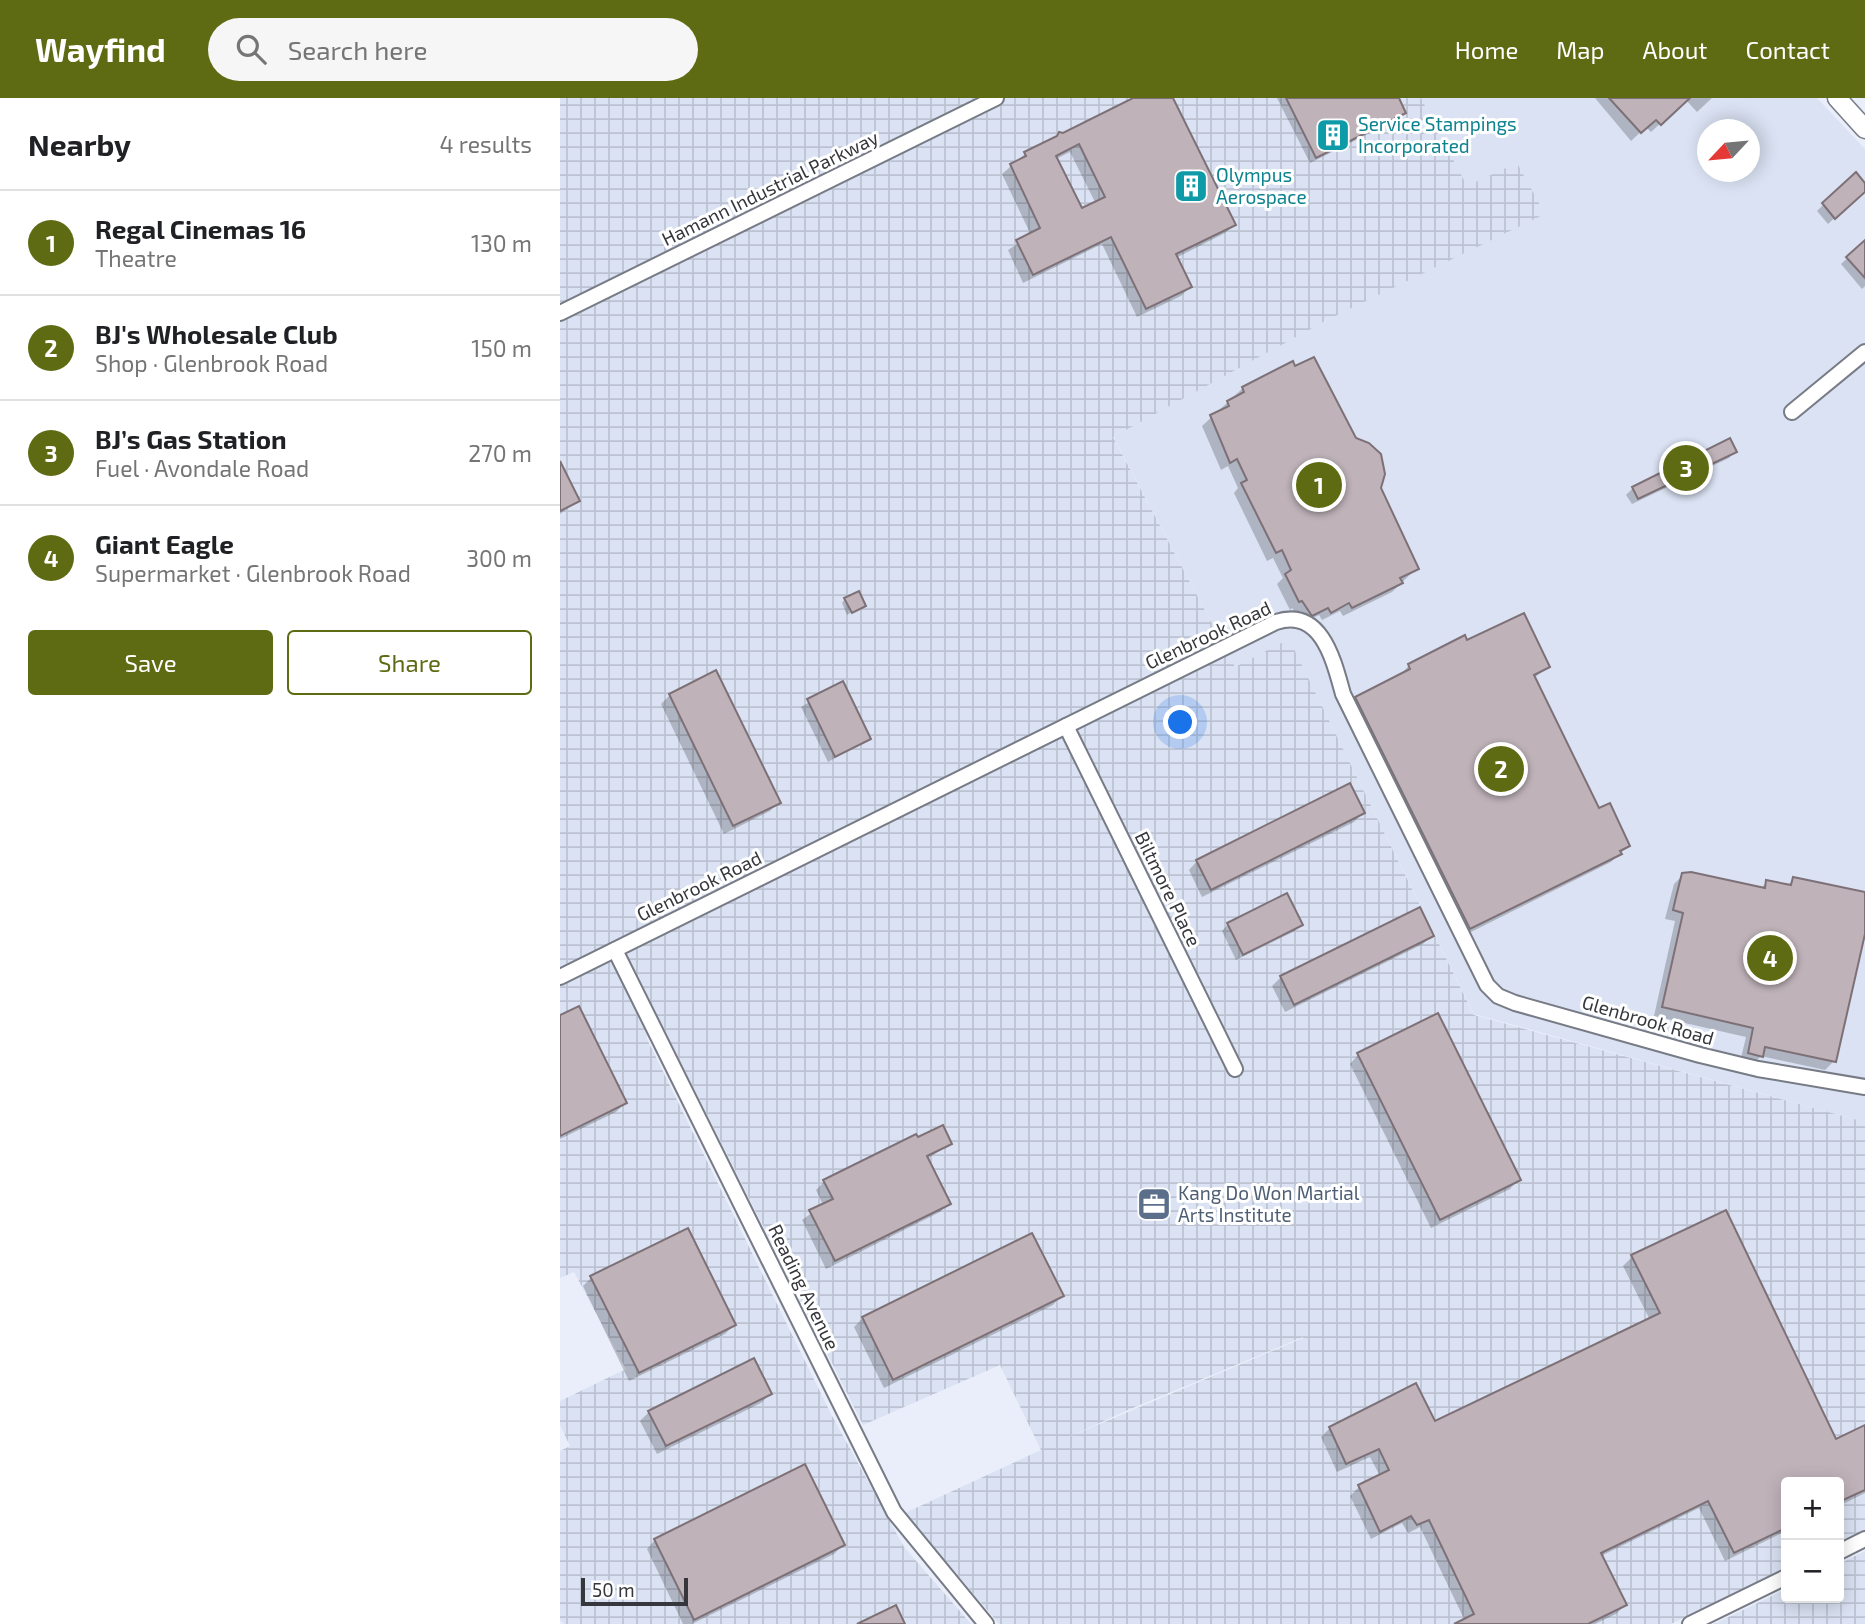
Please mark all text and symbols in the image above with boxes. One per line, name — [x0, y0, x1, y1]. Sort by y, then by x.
search box — [208, 18, 698, 81]
text: Wayfind — [35, 29, 166, 69]
icon: search — [232, 30, 270, 68]
text: Search here — [288, 34, 427, 65]
text: Home — [1455, 35, 1518, 64]
text: Map — [1556, 35, 1604, 64]
text: About — [1642, 35, 1708, 64]
text: Contact — [1746, 35, 1830, 64]
place label: Service Stampings Incorporated — [1358, 112, 1517, 157]
building icon: Service Stampings Incorporated — [1314, 116, 1352, 154]
north arrow — [1697, 119, 1760, 182]
street label: Hamann Industrial Parkway — [658, 125, 882, 250]
text: Nearby — [28, 126, 131, 162]
text: 4 results — [440, 130, 532, 158]
place label: Olympus Aerospace — [1216, 163, 1307, 208]
building icon: Olympus Aerospace — [1172, 167, 1210, 205]
text: Regal Cinemas 16 — [95, 213, 306, 244]
text: 1 — [46, 229, 56, 257]
text: 130 m — [471, 229, 532, 257]
text: Theatre — [95, 244, 177, 272]
text: BJ's Wholesale Club — [95, 318, 338, 349]
text: 2 — [44, 334, 58, 362]
text: 150 m — [471, 334, 532, 362]
text: Shop · Glenbrook Road — [95, 349, 328, 377]
text: BJ’s Gas Station — [95, 423, 287, 454]
text: 3 — [44, 439, 58, 467]
text: 270 m — [468, 439, 532, 467]
pin: 3 — [1663, 442, 1709, 494]
text: Fuel · Avondale Road — [95, 454, 309, 482]
pin: 1 — [1296, 459, 1342, 511]
text: Giant Eagle — [95, 528, 234, 559]
text: 4 — [44, 544, 58, 572]
text: 300 m — [466, 544, 532, 572]
text: Supermarket · Glenbrook Road — [95, 559, 411, 587]
street label: Glenbrook Road — [1141, 595, 1274, 674]
button: Save — [28, 630, 273, 695]
button: Share — [287, 630, 532, 695]
your location — [1163, 705, 1197, 739]
pin: 2 — [1478, 743, 1524, 795]
street label: Biltmore Place — [1131, 828, 1206, 950]
street label: Glenbrook Road — [633, 845, 765, 926]
pin: 4 — [1747, 932, 1793, 984]
street label: Glenbrook Road — [1580, 990, 1717, 1049]
place label: Kang Do Won Martial Arts Institute — [1178, 1181, 1360, 1226]
office icon: Kang Do Won Martial Arts Institute — [1135, 1185, 1173, 1223]
street label: Reading Avenue — [764, 1220, 845, 1353]
map controls — [1781, 1477, 1844, 1603]
button: + — [1781, 1477, 1844, 1540]
button: − — [1781, 1540, 1844, 1603]
scale bar — [581, 1575, 688, 1607]
text: 50 m — [592, 1578, 635, 1601]

